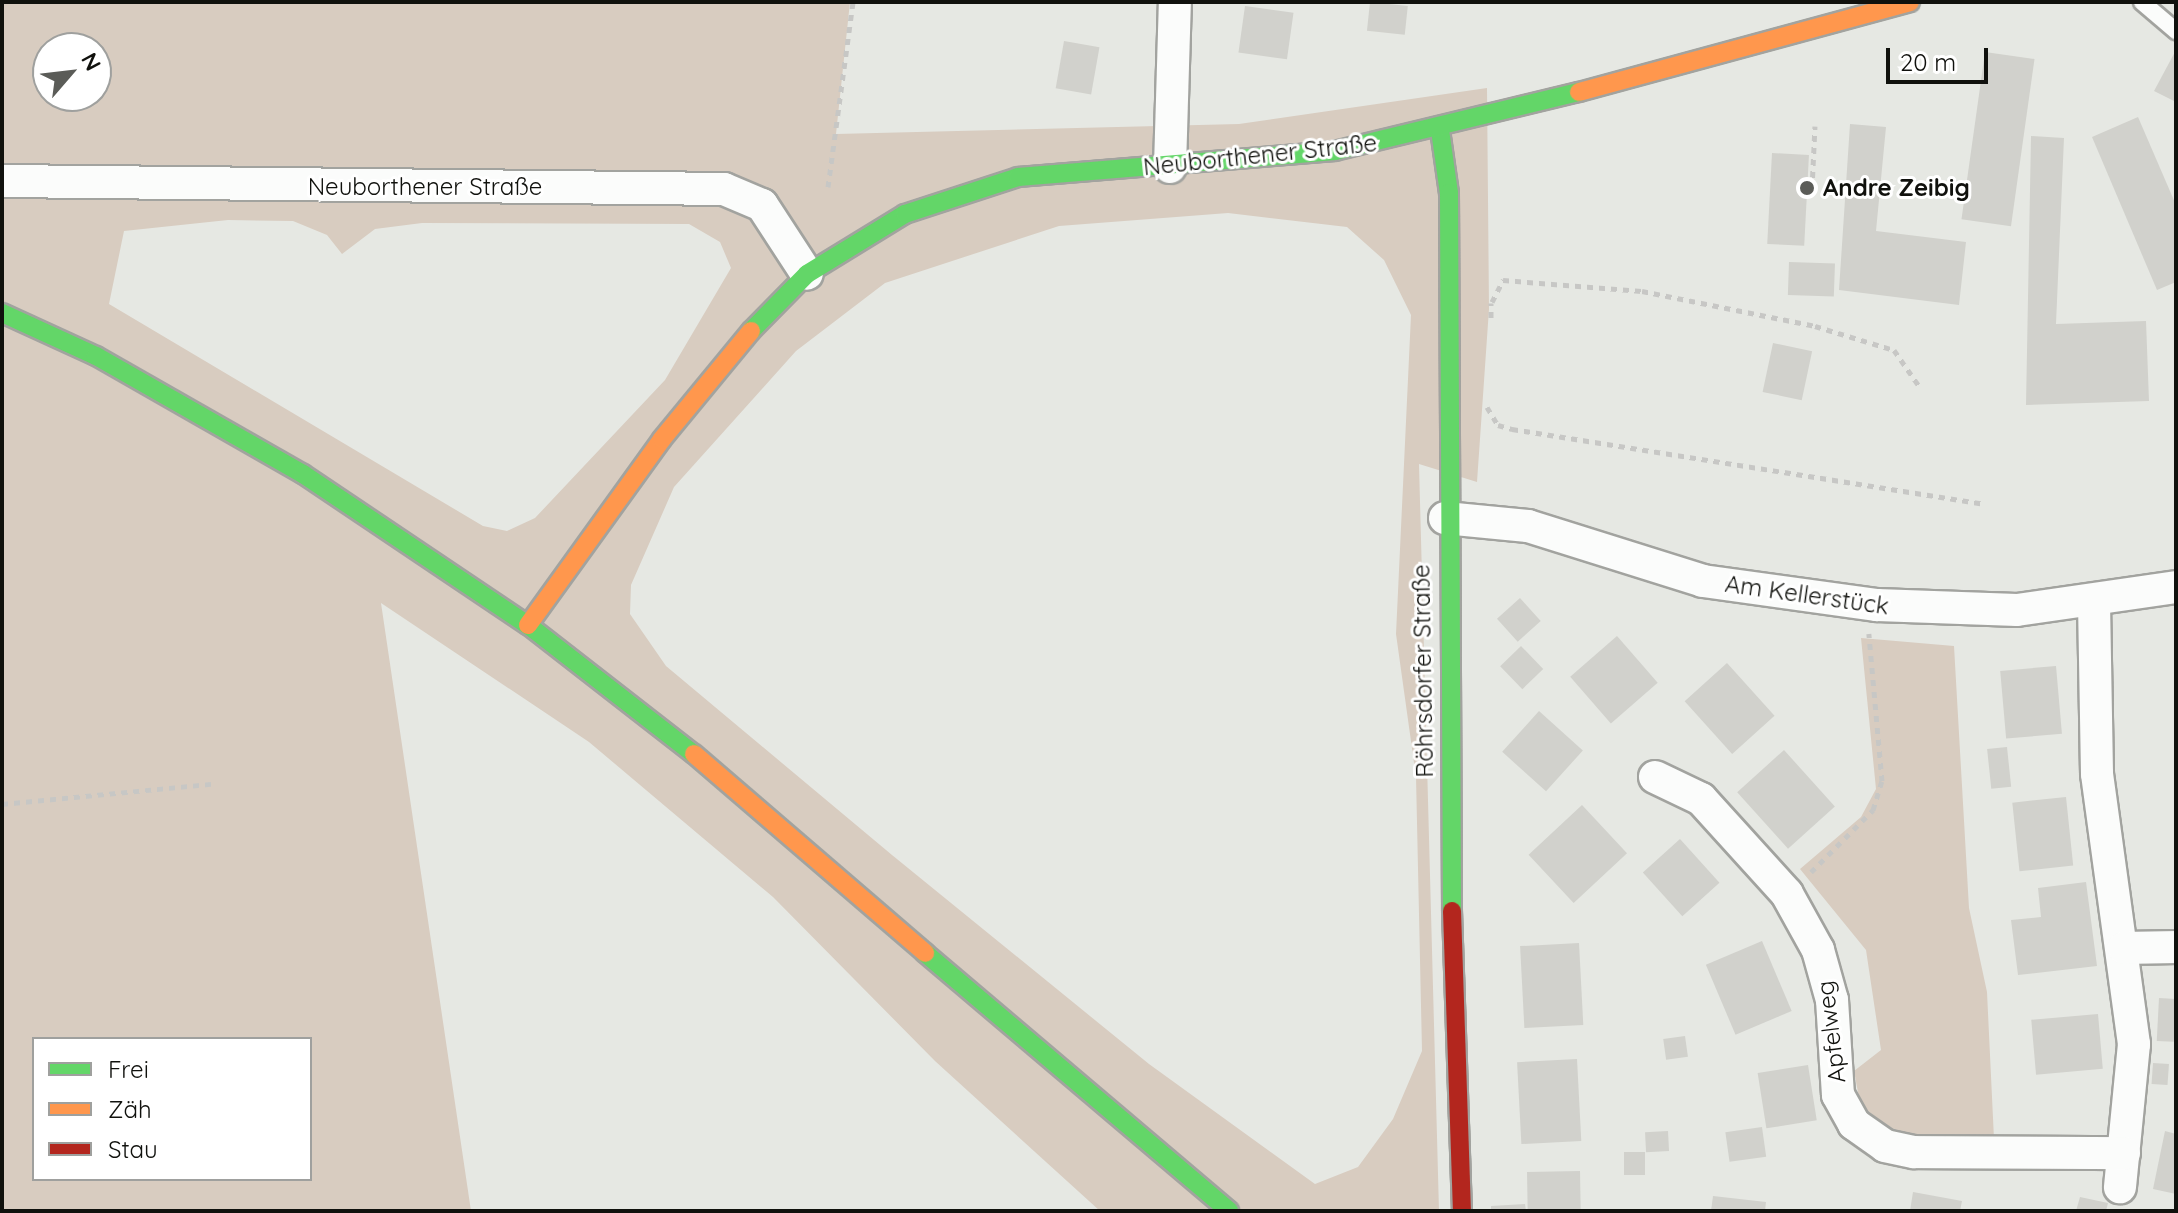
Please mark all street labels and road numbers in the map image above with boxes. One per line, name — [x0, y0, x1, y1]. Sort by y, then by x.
street label: Neuborthener Straße — [1142, 128, 1378, 182]
street label: Neuborthener Straße — [308, 173, 542, 201]
street label: Röhrsdorfer Straße — [1407, 564, 1439, 778]
street label: Am Kellerstück — [1723, 569, 1891, 621]
street label: Apfelweg — [1810, 979, 1852, 1085]

